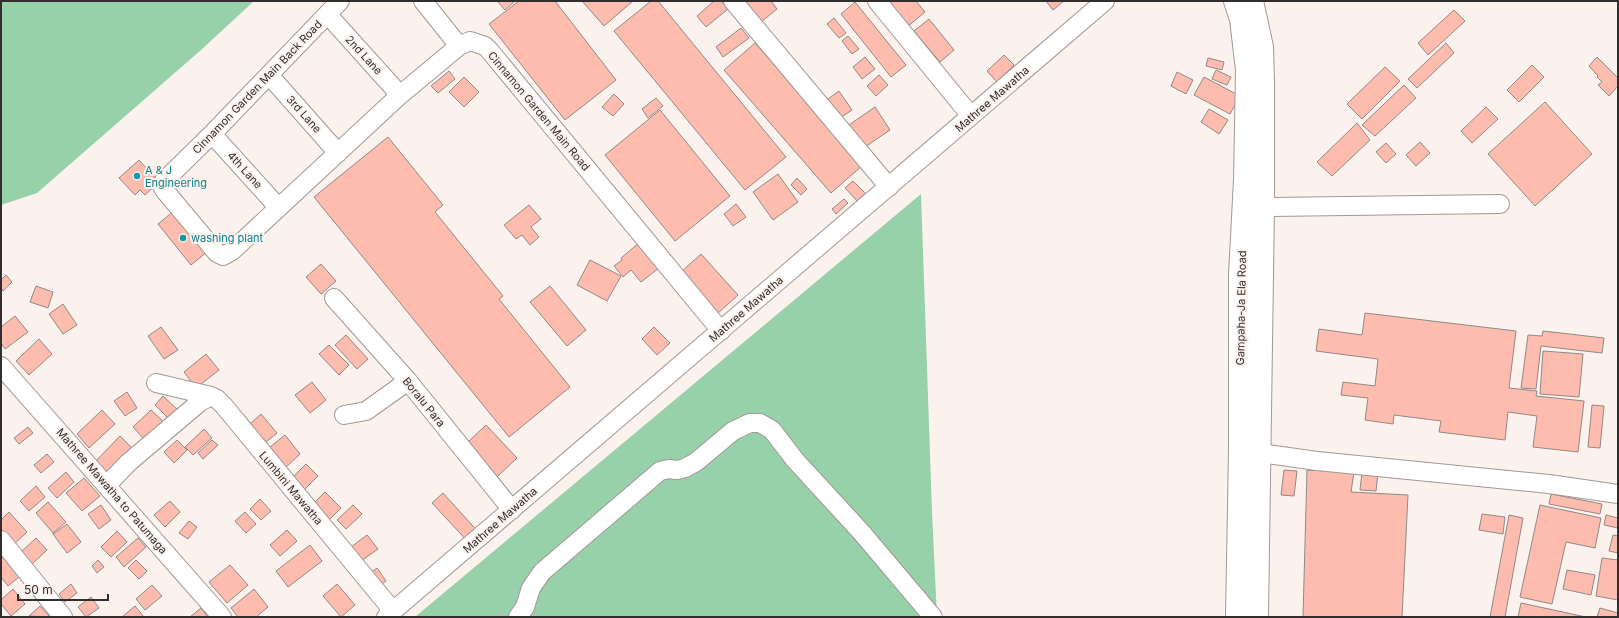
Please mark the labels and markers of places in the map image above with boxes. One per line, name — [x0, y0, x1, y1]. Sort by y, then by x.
place label: A & J Engineering — [145, 163, 207, 190]
marker: A & J Engineering — [132, 171, 142, 181]
place label: washing plant — [191, 231, 264, 245]
marker: washing plant — [178, 233, 188, 243]

